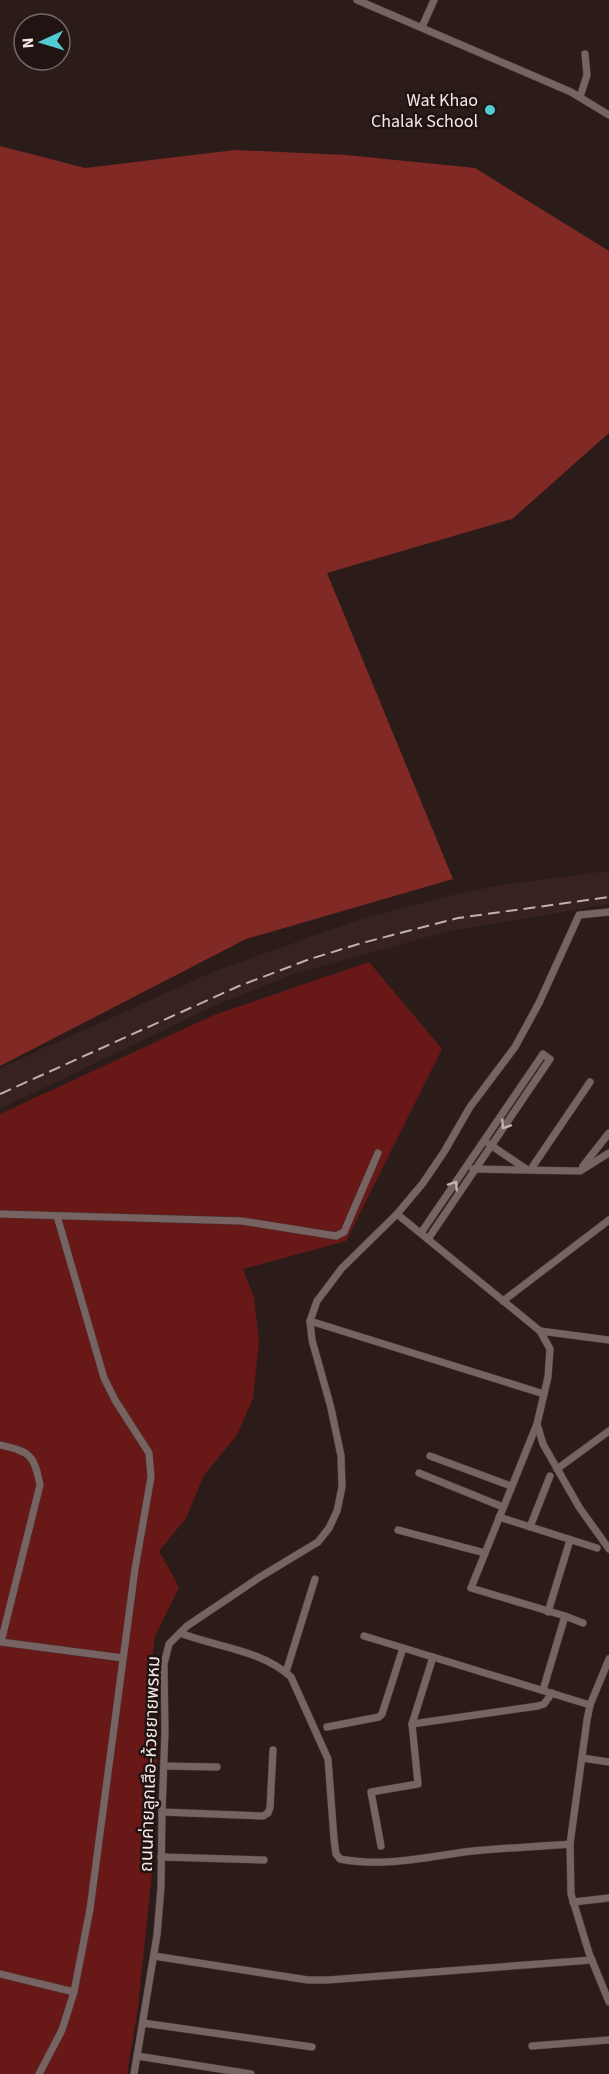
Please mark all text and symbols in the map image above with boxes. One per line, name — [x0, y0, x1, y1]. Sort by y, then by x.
north arrow — [12, 12, 72, 72]
text: N — [17, 37, 39, 49]
place label: Wat Khao Chalak School — [371, 88, 478, 134]
marker: Wat Khao Chalak School — [483, 103, 497, 117]
one-way arrow — [501, 1118, 512, 1129]
one-way arrow — [447, 1181, 458, 1192]
street label: ถนนค่ายลูกเสึอ-ห้วยยายพรหม — [134, 1656, 166, 1872]

